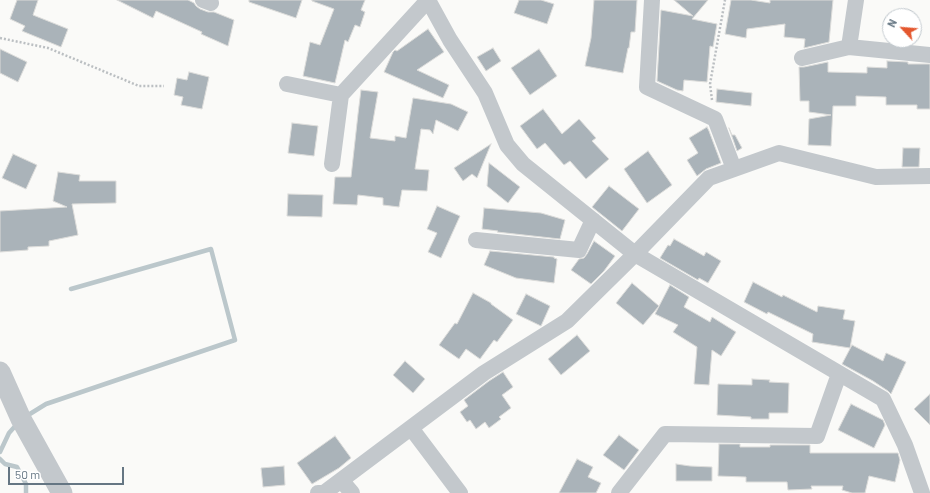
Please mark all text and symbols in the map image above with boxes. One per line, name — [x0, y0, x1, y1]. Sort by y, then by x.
north arrow — [882, 8, 922, 48]
text: N — [884, 17, 899, 29]
scale bar — [10, 459, 126, 485]
text: 50 m — [15, 467, 40, 481]

